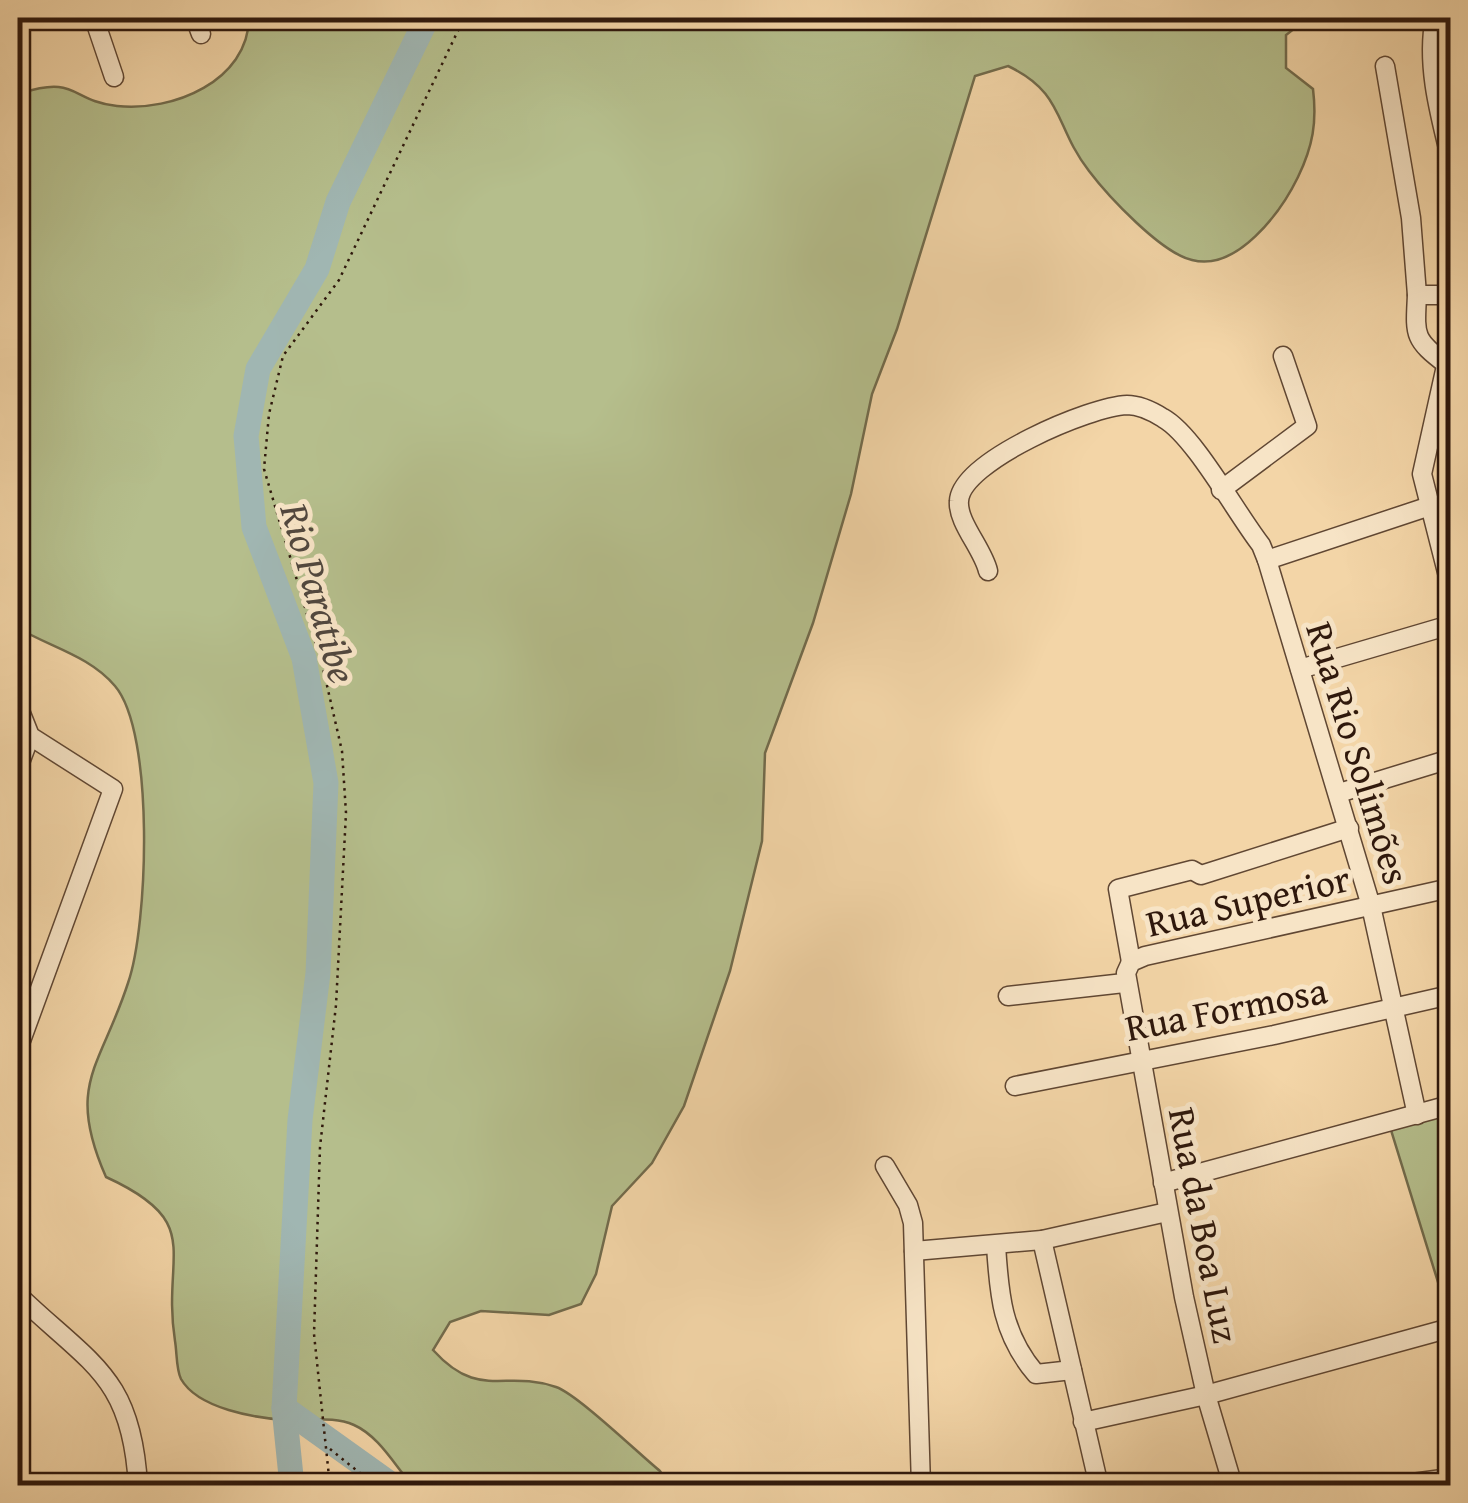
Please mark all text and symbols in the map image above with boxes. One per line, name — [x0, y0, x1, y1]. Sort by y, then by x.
water label: Rio Paratibe — [265, 495, 373, 690]
street label: Rua Rio Solimões — [1292, 615, 1425, 891]
street label: Rua Superior — [1140, 849, 1356, 951]
street label: Rua Formosa — [1120, 961, 1331, 1055]
street label: Rua da Boa Luz — [1155, 1102, 1255, 1347]

